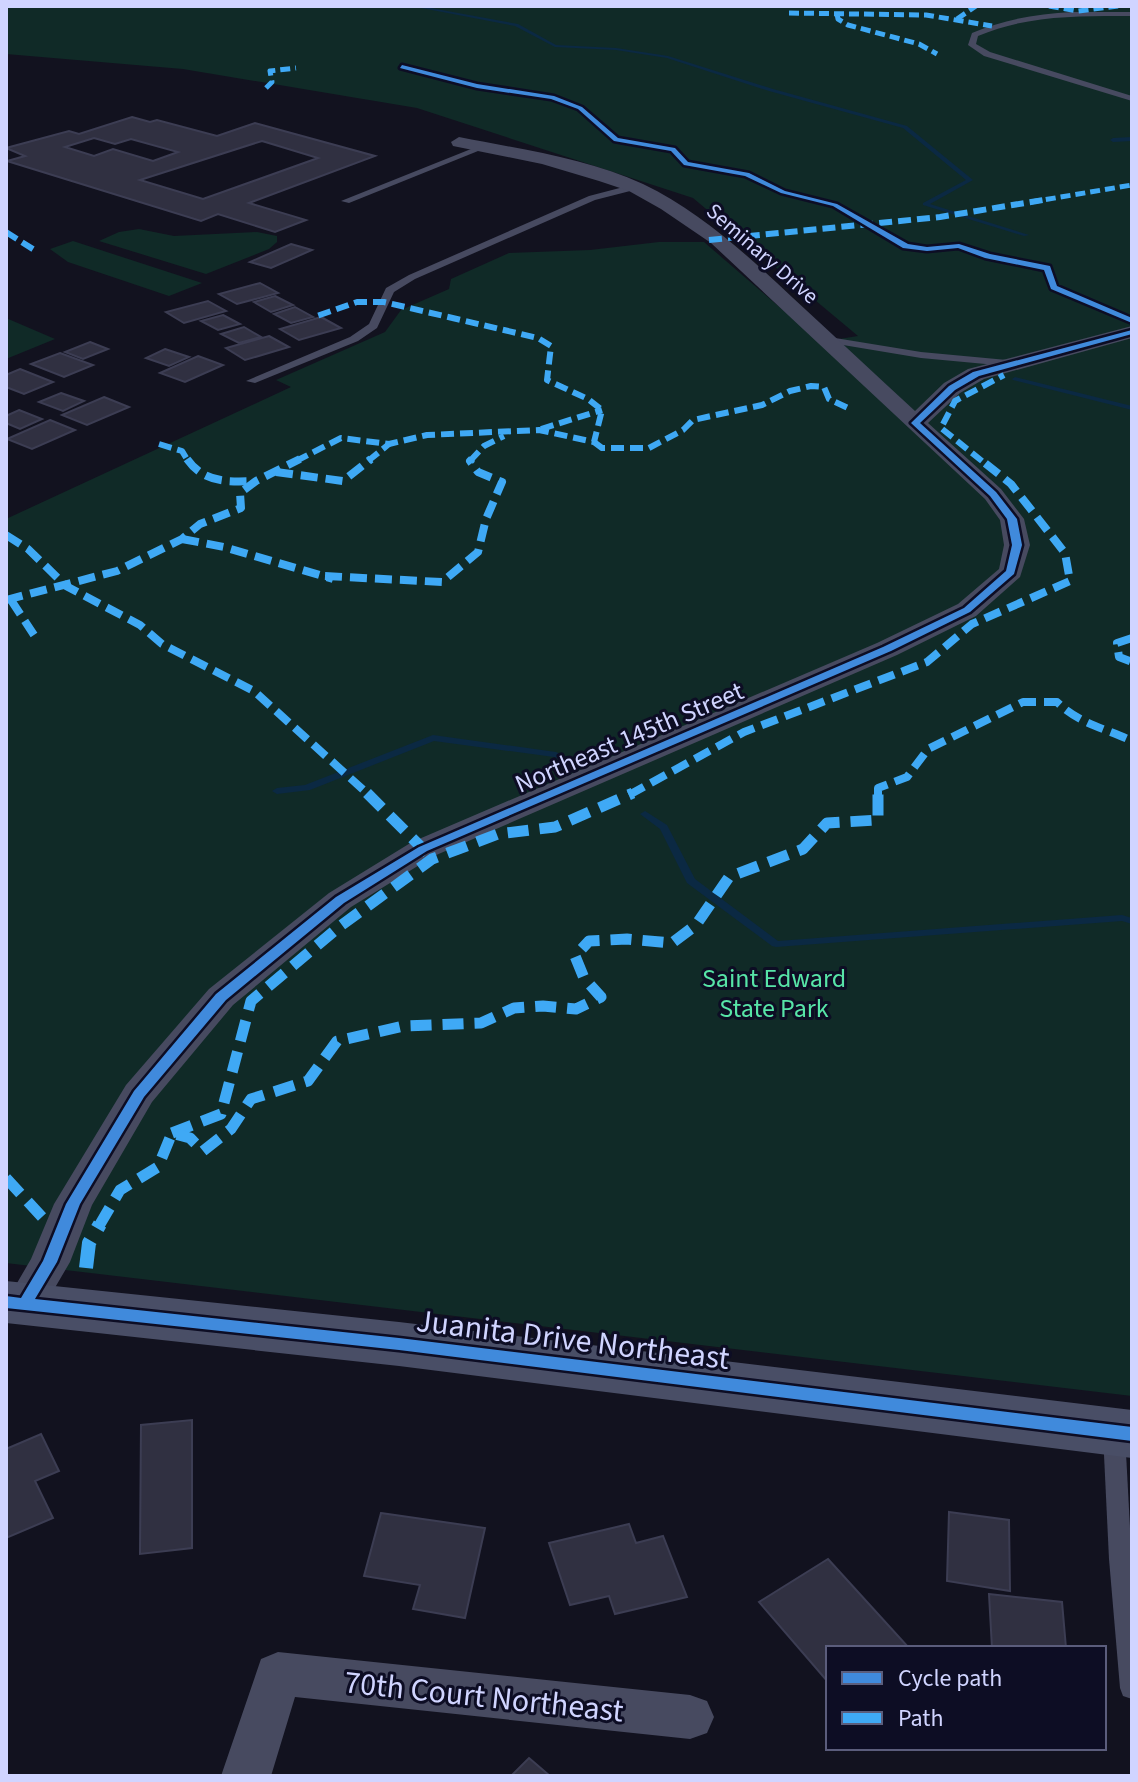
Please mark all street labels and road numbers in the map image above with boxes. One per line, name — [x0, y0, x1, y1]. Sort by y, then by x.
street label: Seminary Drive — [699, 196, 826, 312]
street label: Northeast 145th Street — [509, 673, 749, 802]
street label: Juanita Drive Northeast — [414, 1298, 732, 1382]
street label: 70th Court Northeast — [342, 1659, 626, 1735]

